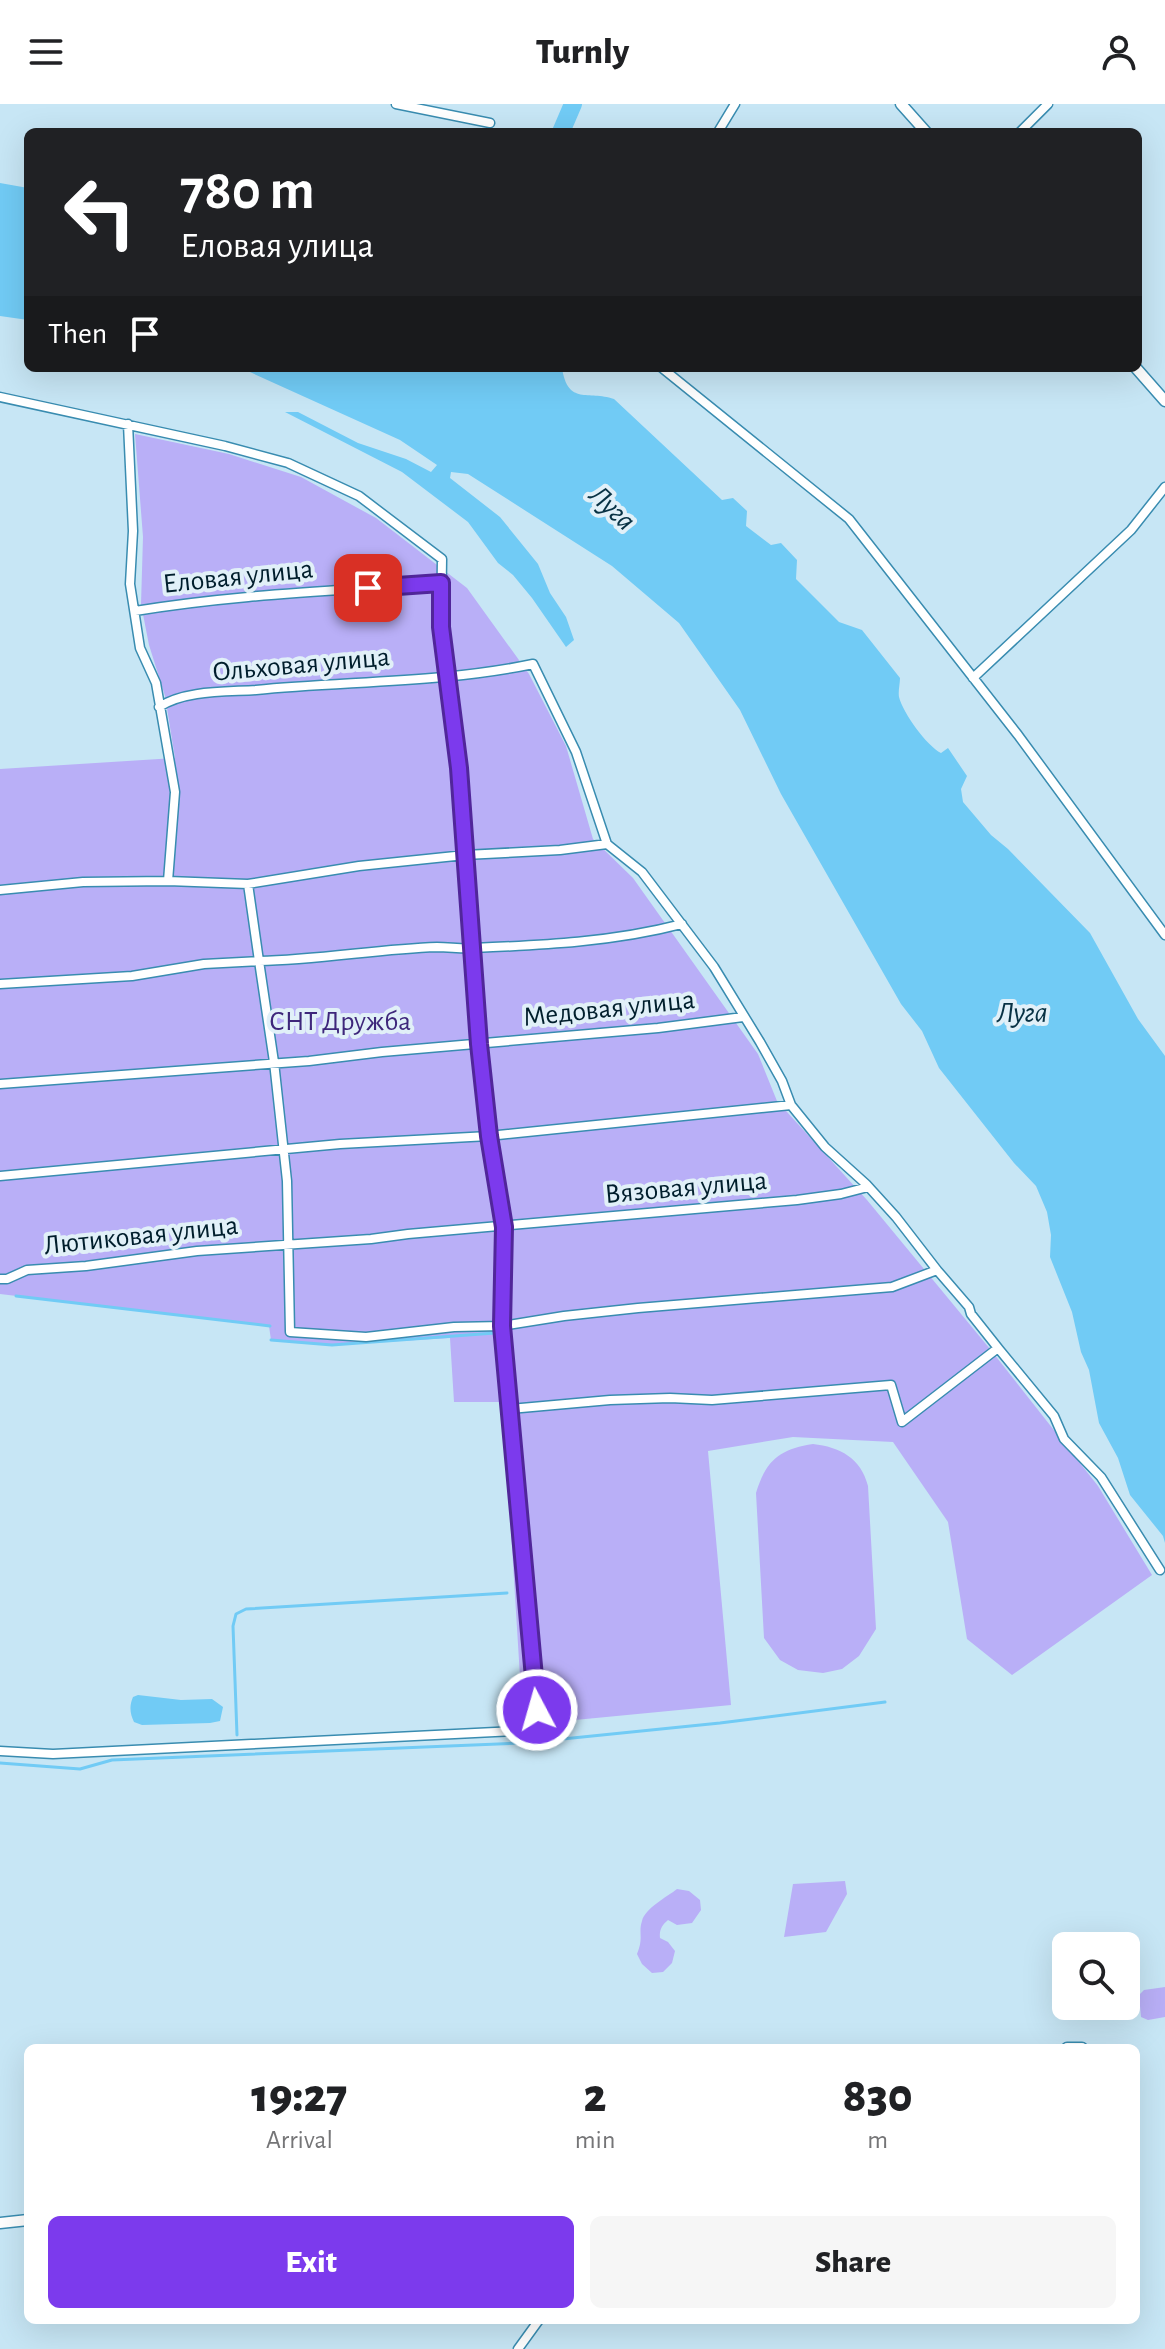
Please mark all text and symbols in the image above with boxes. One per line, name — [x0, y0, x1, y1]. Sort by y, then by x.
icon: menu — [24, 30, 68, 74]
icon: person — [1097, 30, 1141, 74]
text: Turnly — [536, 34, 629, 70]
icon: left — [48, 160, 152, 264]
text: 780 m — [180, 163, 315, 219]
text: Еловая улица — [180, 228, 374, 264]
icon: arrive — [123, 312, 167, 356]
text: Then — [48, 319, 107, 349]
water label: Луга — [582, 479, 641, 536]
pin — [334, 554, 402, 622]
street label: Еловая улица — [161, 555, 315, 599]
icon: arrive — [346, 566, 390, 610]
street label: Ольховая улица — [211, 643, 391, 687]
street label: Медовая улица — [522, 986, 696, 1032]
water label: Луга — [995, 998, 1048, 1028]
park label: СНТ Дружба — [269, 1008, 411, 1036]
street label: Вязовая улица — [604, 1167, 769, 1209]
street label: Лютиковая улица — [43, 1212, 240, 1260]
position arrow — [495, 1668, 579, 1752]
map controls — [1052, 1932, 1140, 2020]
button: search — [1052, 1932, 1140, 2020]
text: 19:27 — [251, 2073, 348, 2121]
text: 2 — [584, 2073, 607, 2121]
text: 830 — [843, 2073, 913, 2121]
text: Arrival — [266, 2127, 333, 2153]
text: min — [575, 2127, 615, 2153]
text: m — [867, 2127, 888, 2153]
button: Exit — [48, 2216, 574, 2308]
button: Share — [590, 2216, 1116, 2308]

